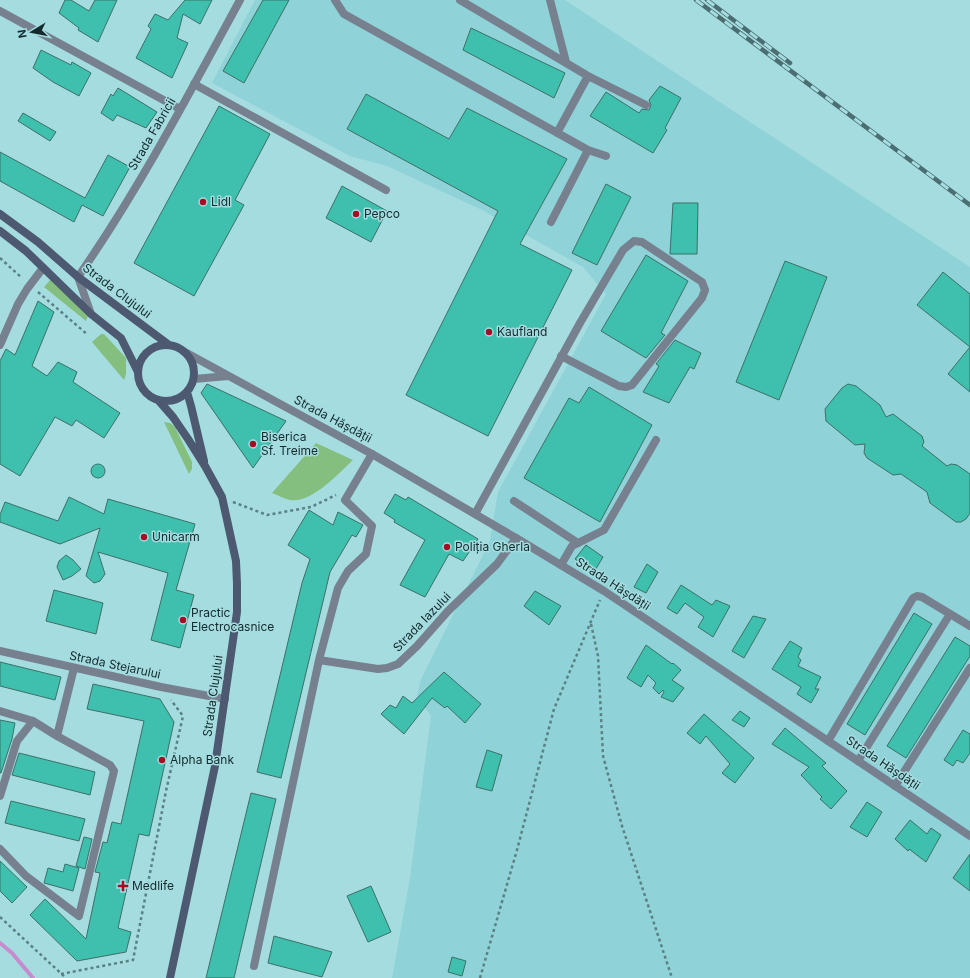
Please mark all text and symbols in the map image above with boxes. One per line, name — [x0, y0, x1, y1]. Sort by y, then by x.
north arrow — [12, 12, 52, 52]
text: N — [15, 28, 30, 39]
street label: Strada Fabricii — [125, 95, 178, 173]
place label: Lidl — [211, 194, 231, 209]
marker: Lidl — [198, 197, 208, 207]
place label: Pepco — [364, 206, 400, 221]
marker: Pepco — [351, 209, 361, 219]
street label: Strada Clujului — [80, 260, 155, 321]
place label: Kaufland — [497, 324, 547, 339]
marker: Kaufland — [484, 327, 494, 337]
street label: Strada Hășdății — [292, 392, 375, 445]
place label: Biserica Sf. Treime — [261, 429, 318, 458]
marker: Biserica Sf. Treime — [248, 439, 258, 449]
place label: Unicarm — [152, 529, 200, 544]
marker: Unicarm — [139, 532, 149, 542]
place label: Poliția Gherla — [455, 539, 530, 554]
marker: Poliția Gherla — [442, 542, 452, 552]
street label: Strada Hășdății — [573, 554, 654, 613]
street label: Strada Iazului — [390, 589, 454, 655]
place label: Practic Electrocasnice — [191, 605, 274, 634]
marker: Practic Electrocasnice — [178, 615, 188, 625]
street label: Strada Stejarului — [68, 648, 162, 682]
street label: Strada Clujului — [199, 654, 226, 738]
street label: Strada Hășdății — [843, 732, 923, 793]
place label: Alpha Bank — [170, 752, 234, 767]
marker: Alpha Bank — [157, 755, 167, 765]
place label: Medlife — [132, 878, 174, 893]
marker: Medlife — [117, 880, 129, 892]

